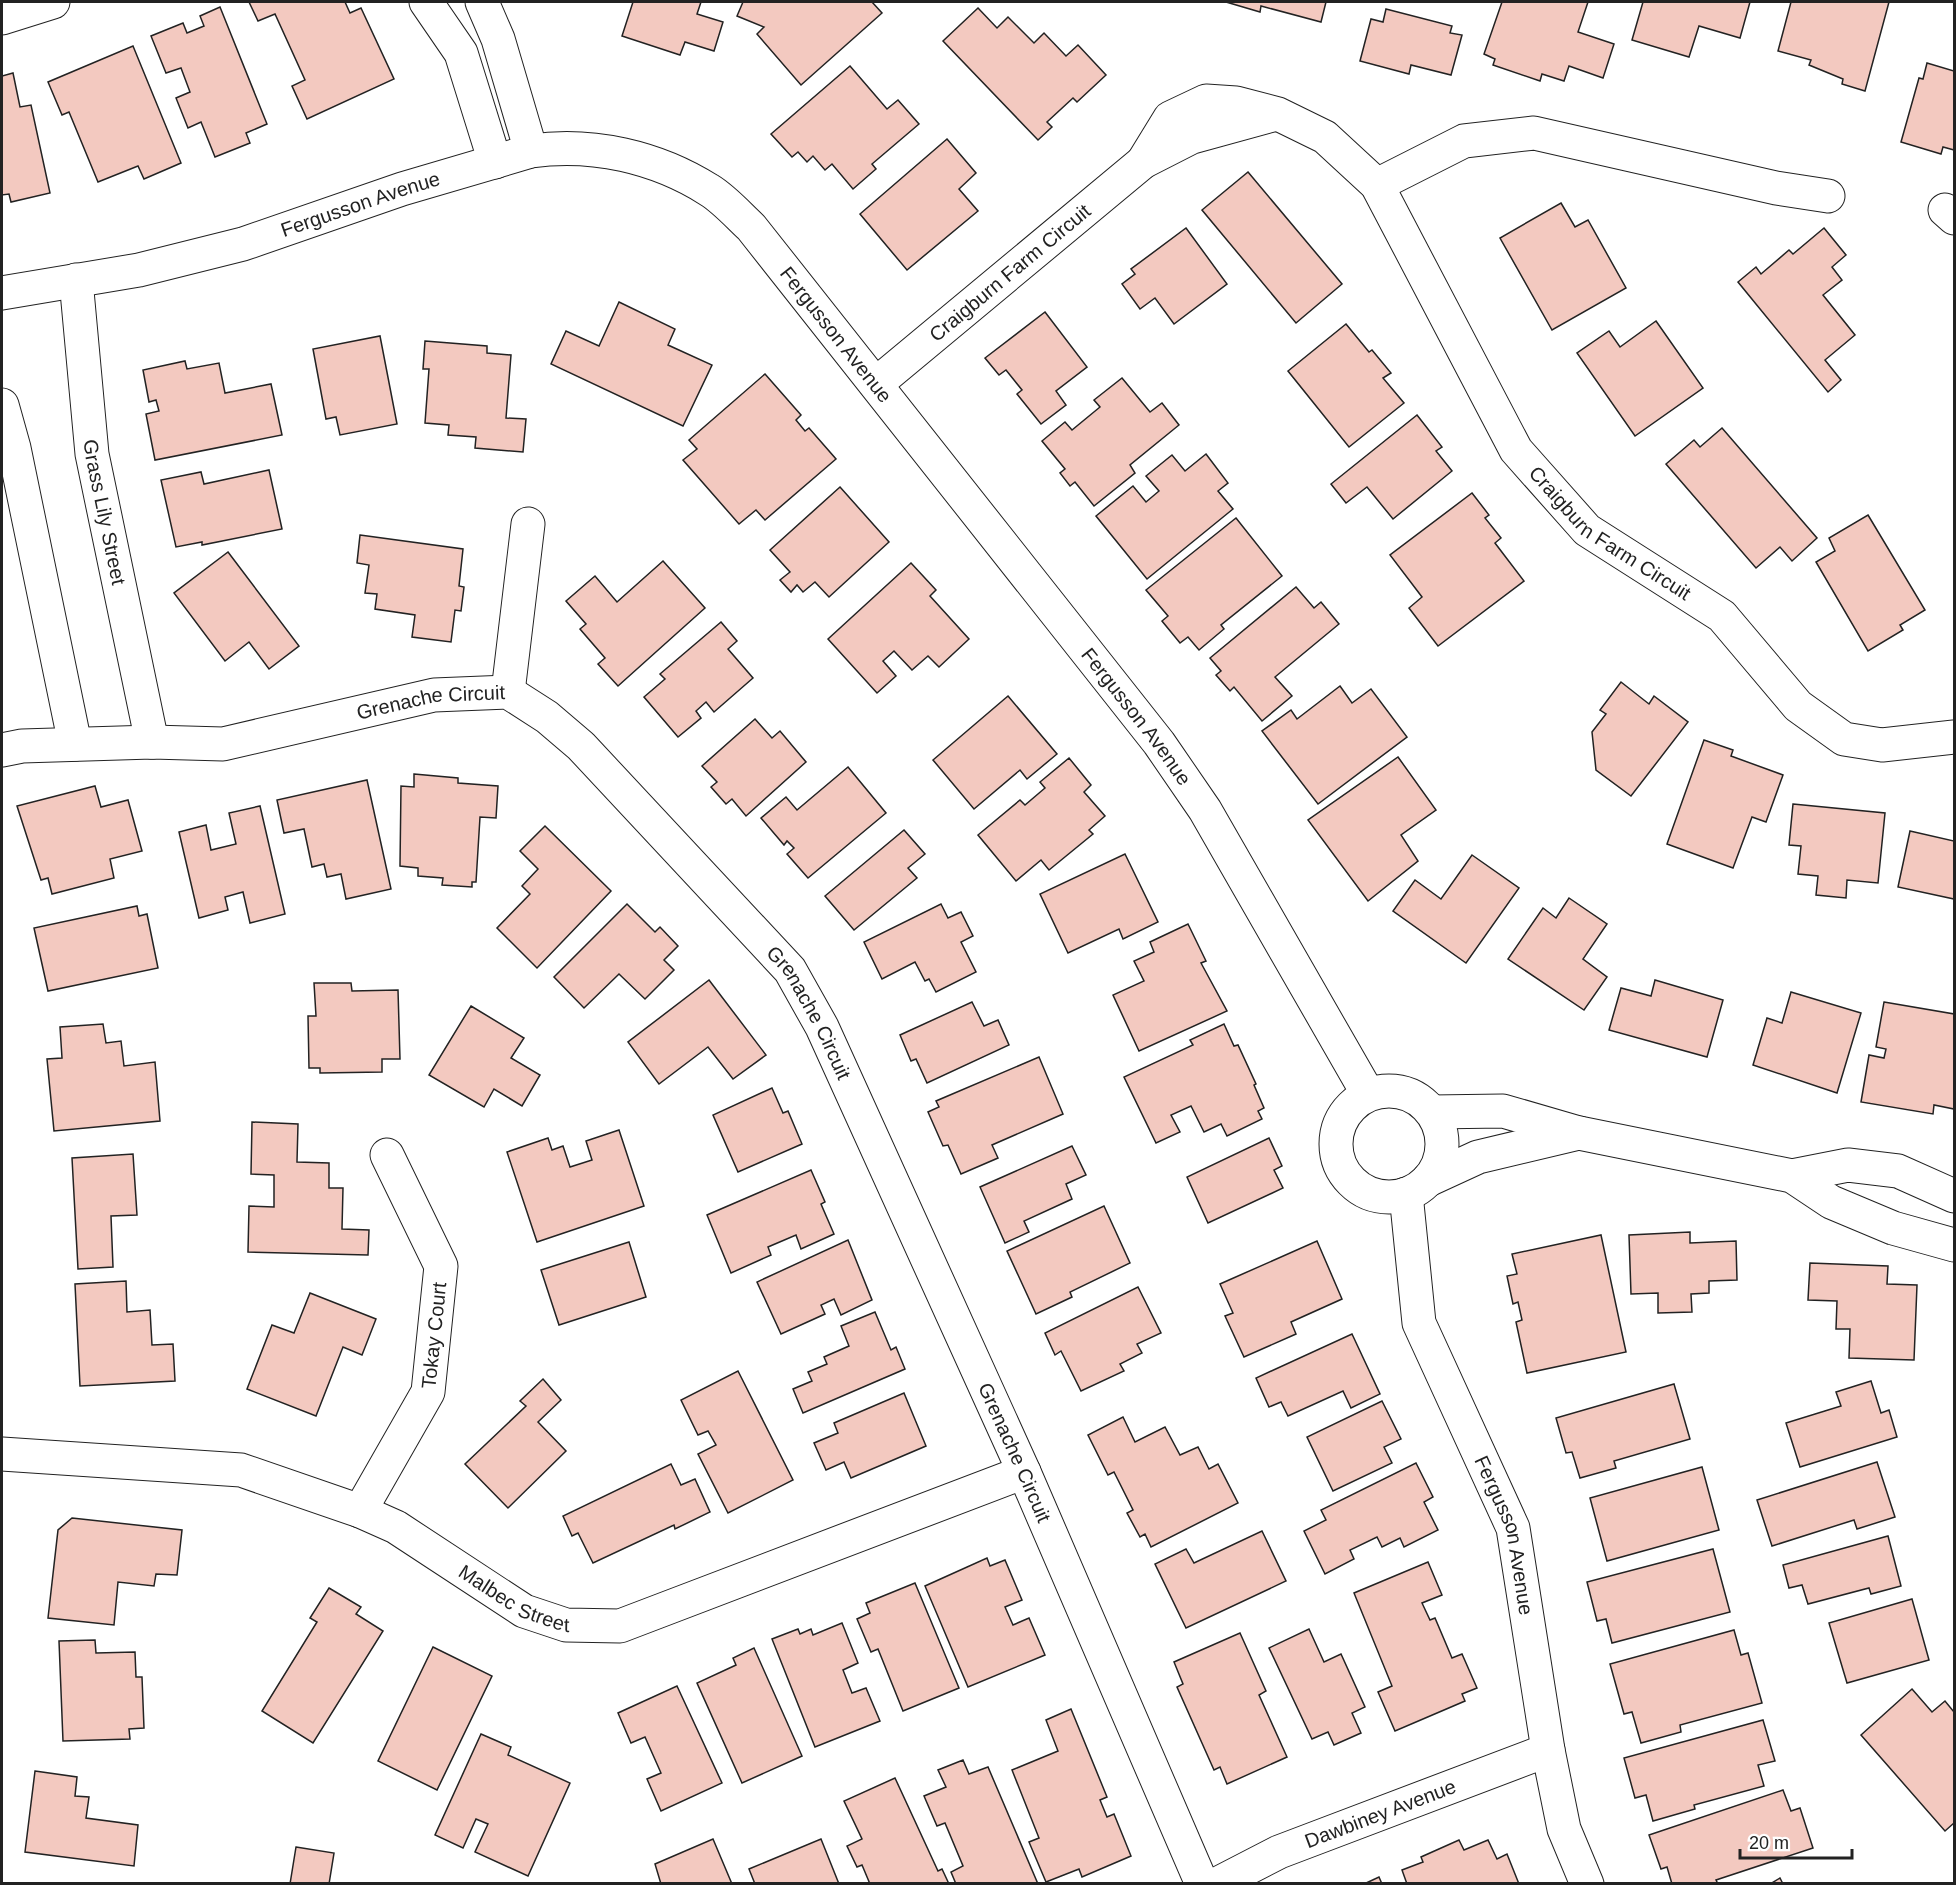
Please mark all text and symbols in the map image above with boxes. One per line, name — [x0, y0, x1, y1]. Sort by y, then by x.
street label: Fergusson Avenue — [278, 167, 442, 241]
street label: Craigburn Farm Circuit — [925, 199, 1095, 346]
street label: Fergusson Avenue — [776, 262, 896, 407]
street label: Grass Lily Street — [80, 438, 130, 587]
street label: Craigburn Farm Circuit — [1525, 462, 1695, 605]
street label: Fergusson Avenue — [1077, 644, 1196, 789]
street label: Grenache Circuit — [354, 681, 506, 724]
street label: Grenache Circuit — [762, 942, 855, 1083]
street label: Tokay Court — [417, 1281, 450, 1390]
street label: Grenache Circuit — [974, 1379, 1055, 1526]
street label: Fergusson Avenue — [1470, 1452, 1538, 1617]
street label: Malbec Street — [455, 1560, 570, 1636]
street label: Dawbiney Avenue — [1302, 1775, 1459, 1852]
scale bar — [1740, 1822, 1852, 1860]
text: 20 m — [1749, 1833, 1789, 1853]

